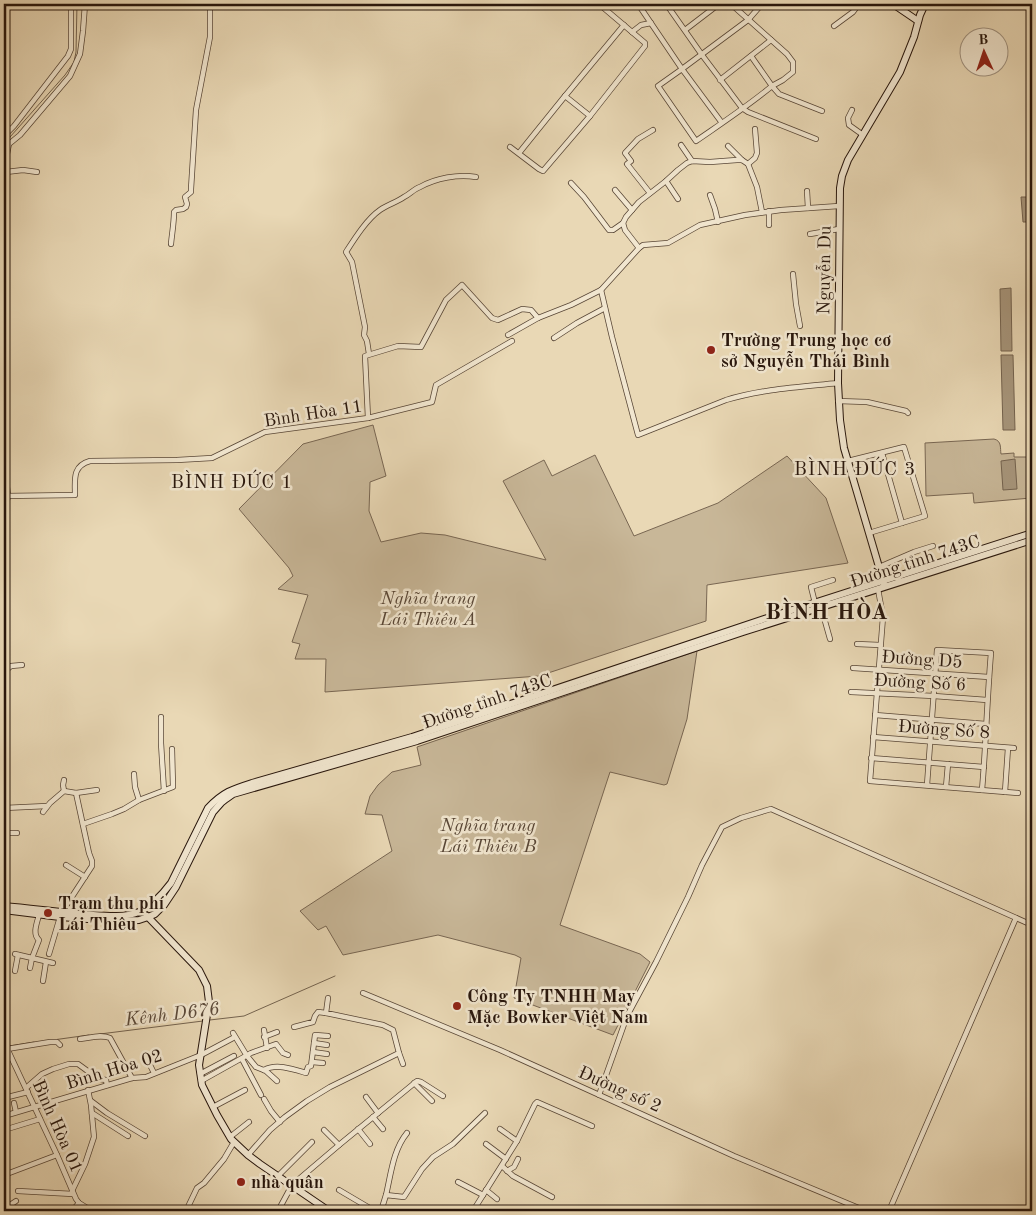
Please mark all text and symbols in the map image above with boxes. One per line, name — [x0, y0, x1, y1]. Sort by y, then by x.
north arrow — [958, 28, 1008, 78]
text: B — [978, 33, 989, 47]
street label: Nguyễn Du — [813, 225, 835, 315]
place label: Trường Trung học cơ sở Nguyễn Thái Bình — [721, 332, 891, 371]
marker: Trường Trung học cơ sở Nguyễn Thái Bình — [705, 344, 717, 356]
street label: Bình Hòa 11 — [262, 397, 364, 431]
district label: BÌNH ĐỨC 3 — [794, 456, 916, 480]
district label: BÌNH ĐỨC 1 — [171, 469, 293, 493]
street label: Đường tỉnh 743C — [848, 532, 983, 592]
park label: Nghĩa trang Lái Thiêu A — [379, 590, 476, 629]
district label: BÌNH HÒA — [765, 597, 889, 624]
street label: Đường D5 — [881, 648, 963, 672]
street label: Đường tỉnh 743C — [420, 671, 555, 733]
street label: Đường Số 6 — [873, 671, 967, 694]
street label: Đường Số 8 — [897, 717, 991, 742]
park label: Nghĩa trang Lái Thiêu B — [439, 817, 536, 856]
place label: Trạm thu phí Lái Thiêu — [58, 895, 165, 934]
marker: Trạm thu phí Lái Thiêu — [42, 907, 54, 919]
place label: Công Ty TNHH May Mặc Bowker Việt Nam — [467, 988, 648, 1027]
water label: Kênh D676 — [123, 1000, 221, 1031]
marker: Công Ty TNHH May Mặc Bowker Việt Nam — [451, 1000, 463, 1012]
street label: Bình Hòa 02 — [64, 1047, 165, 1093]
street label: Đường số 2 — [575, 1063, 664, 1116]
street label: Bình Hòa 01 — [29, 1077, 86, 1176]
place label: nhà quân — [251, 1174, 324, 1192]
marker: nhà quân — [235, 1176, 247, 1188]

